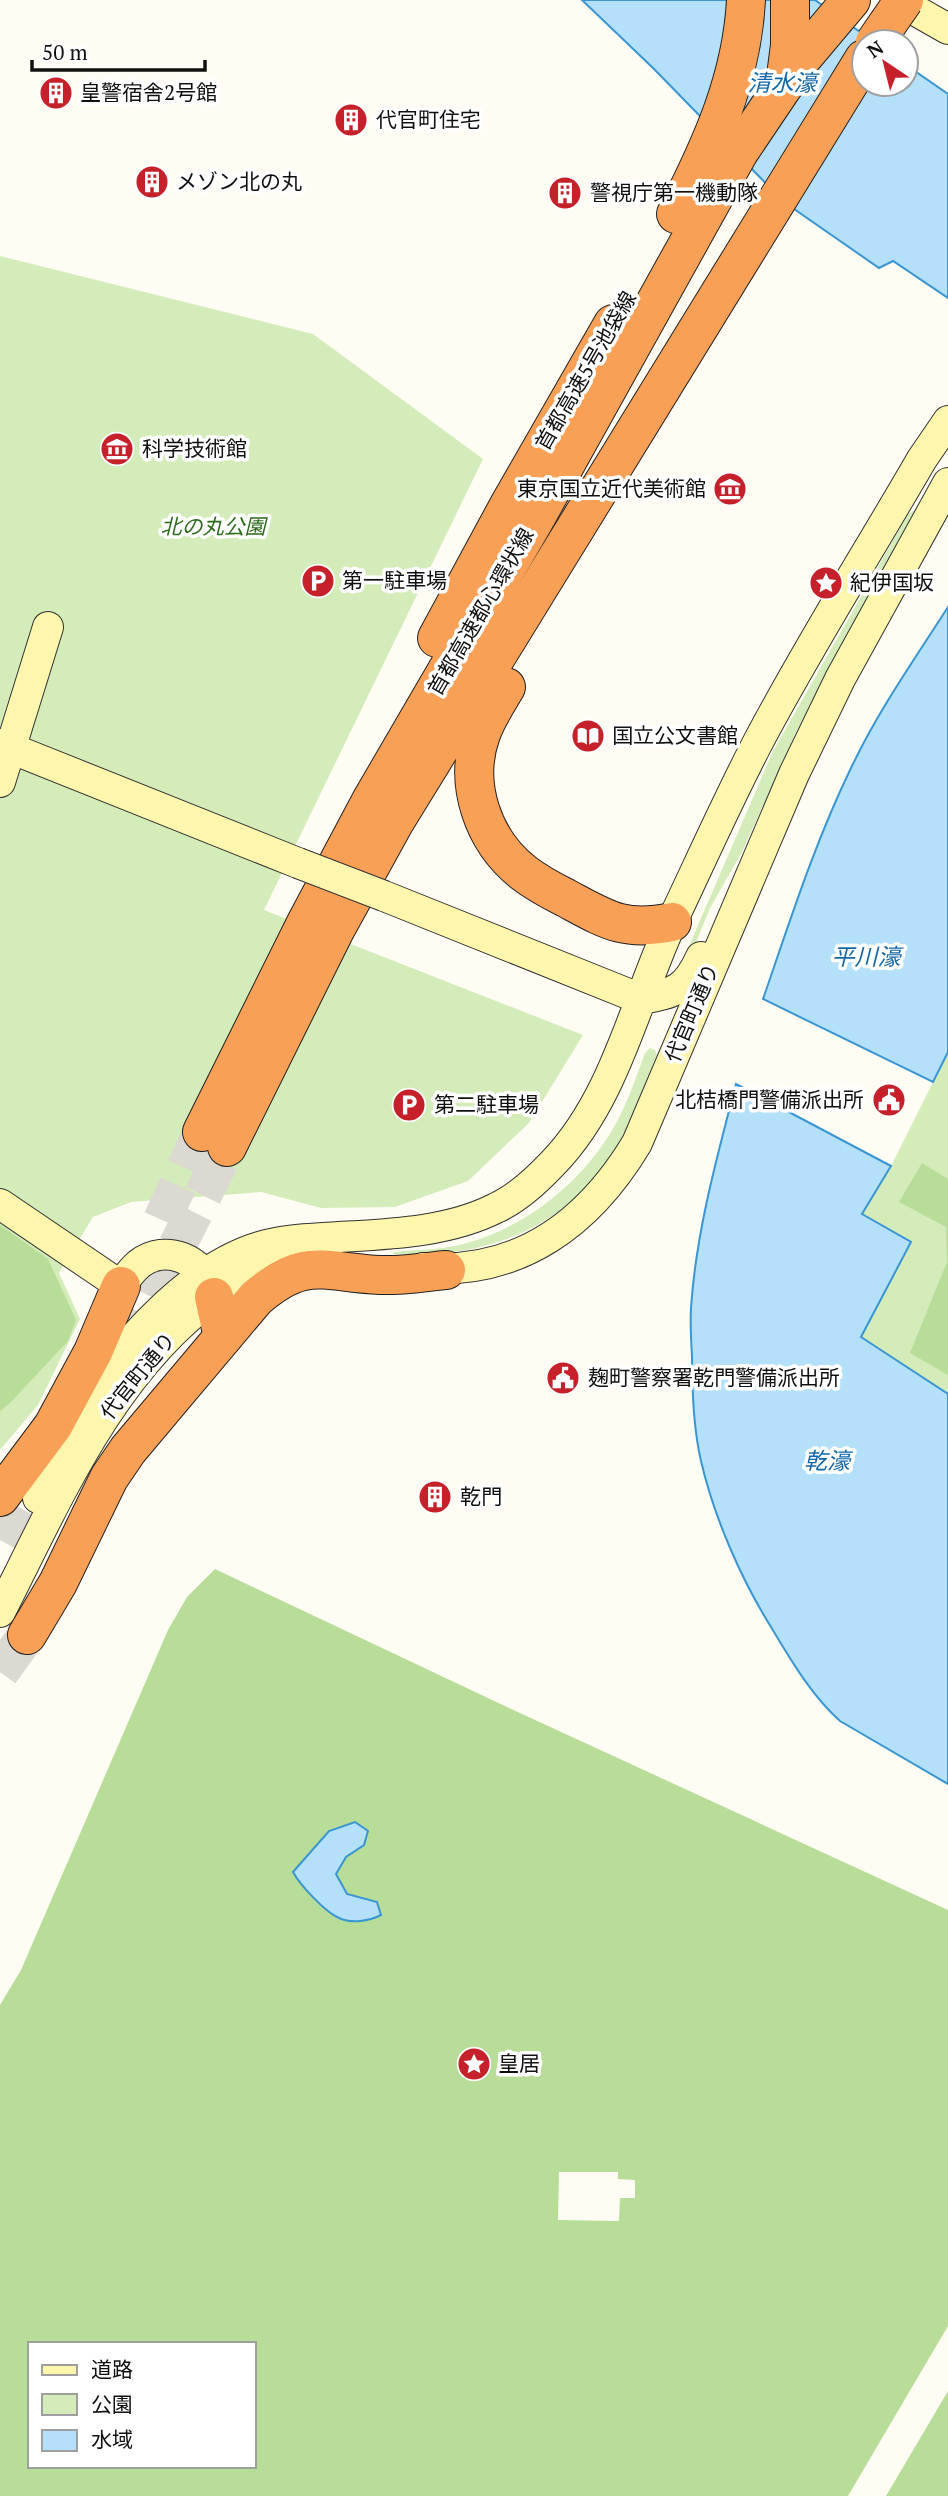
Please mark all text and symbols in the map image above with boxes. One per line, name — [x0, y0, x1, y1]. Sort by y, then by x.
scale bar — [32, 28, 205, 72]
north arrow — [850, 28, 920, 98]
text: N — [862, 34, 889, 63]
text: 50 m — [42, 38, 88, 66]
water label: 清水濠 — [748, 67, 821, 98]
building icon: 皇警宿舎2号館 — [37, 74, 75, 112]
place label: 皇警宿舎2号館 — [80, 78, 217, 106]
building icon: 代官町住宅 — [332, 101, 370, 139]
place label: 代官町住宅 — [376, 105, 481, 133]
building icon: メゾン北の丸 — [133, 163, 171, 201]
place label: メゾン北の丸 — [176, 167, 302, 195]
building icon: 警視庁第一機動隊 — [546, 174, 584, 212]
place label: 警視庁第一機動隊 — [590, 178, 758, 206]
street label: 首都高速5号池袋線 — [528, 286, 642, 455]
museum icon: 科学技術館 — [98, 430, 136, 468]
place label: 科学技術館 — [142, 434, 247, 462]
museum icon: 東京国立近代美術館 — [711, 470, 749, 508]
place label: 東京国立近代美術館 — [517, 474, 706, 502]
park label: 北の丸公園 — [161, 512, 268, 540]
street label: 首都高速都心環状線 — [421, 523, 540, 700]
parking icon: 第一駐車場 — [299, 562, 337, 600]
place icon: 紀伊国坂 — [807, 564, 845, 602]
place label: 第一駐車場 — [342, 566, 447, 594]
place label: 紀伊国坂 — [850, 568, 934, 596]
library icon: 国立公文書館 — [569, 717, 607, 755]
place label: 国立公文書館 — [612, 721, 738, 749]
water label: 平川濠 — [832, 941, 905, 972]
street label: 代官町通り — [658, 959, 724, 1066]
public building icon: 北桔橋門警備派出所 — [870, 1081, 908, 1119]
place label: 北桔橋門警備派出所 — [675, 1085, 864, 1113]
parking icon: 第二駐車場 — [390, 1086, 428, 1124]
place label: 第二駐車場 — [434, 1090, 539, 1118]
street label: 代官町通り — [93, 1326, 181, 1425]
public building icon: 麹町警察署乾門警備派出所 — [544, 1359, 582, 1397]
place label: 麹町警察署乾門警備派出所 — [588, 1363, 840, 1391]
water label: 乾濠 — [804, 1445, 854, 1476]
building icon: 乾門 — [416, 1478, 454, 1516]
place label: 乾門 — [460, 1482, 502, 1510]
place icon: 皇居 — [455, 2045, 493, 2083]
place label: 皇居 — [498, 2049, 540, 2077]
legend — [28, 2342, 256, 2468]
text: 道路 — [91, 2355, 133, 2383]
text: 公園 — [91, 2390, 133, 2418]
text: 水域 — [91, 2425, 133, 2453]

